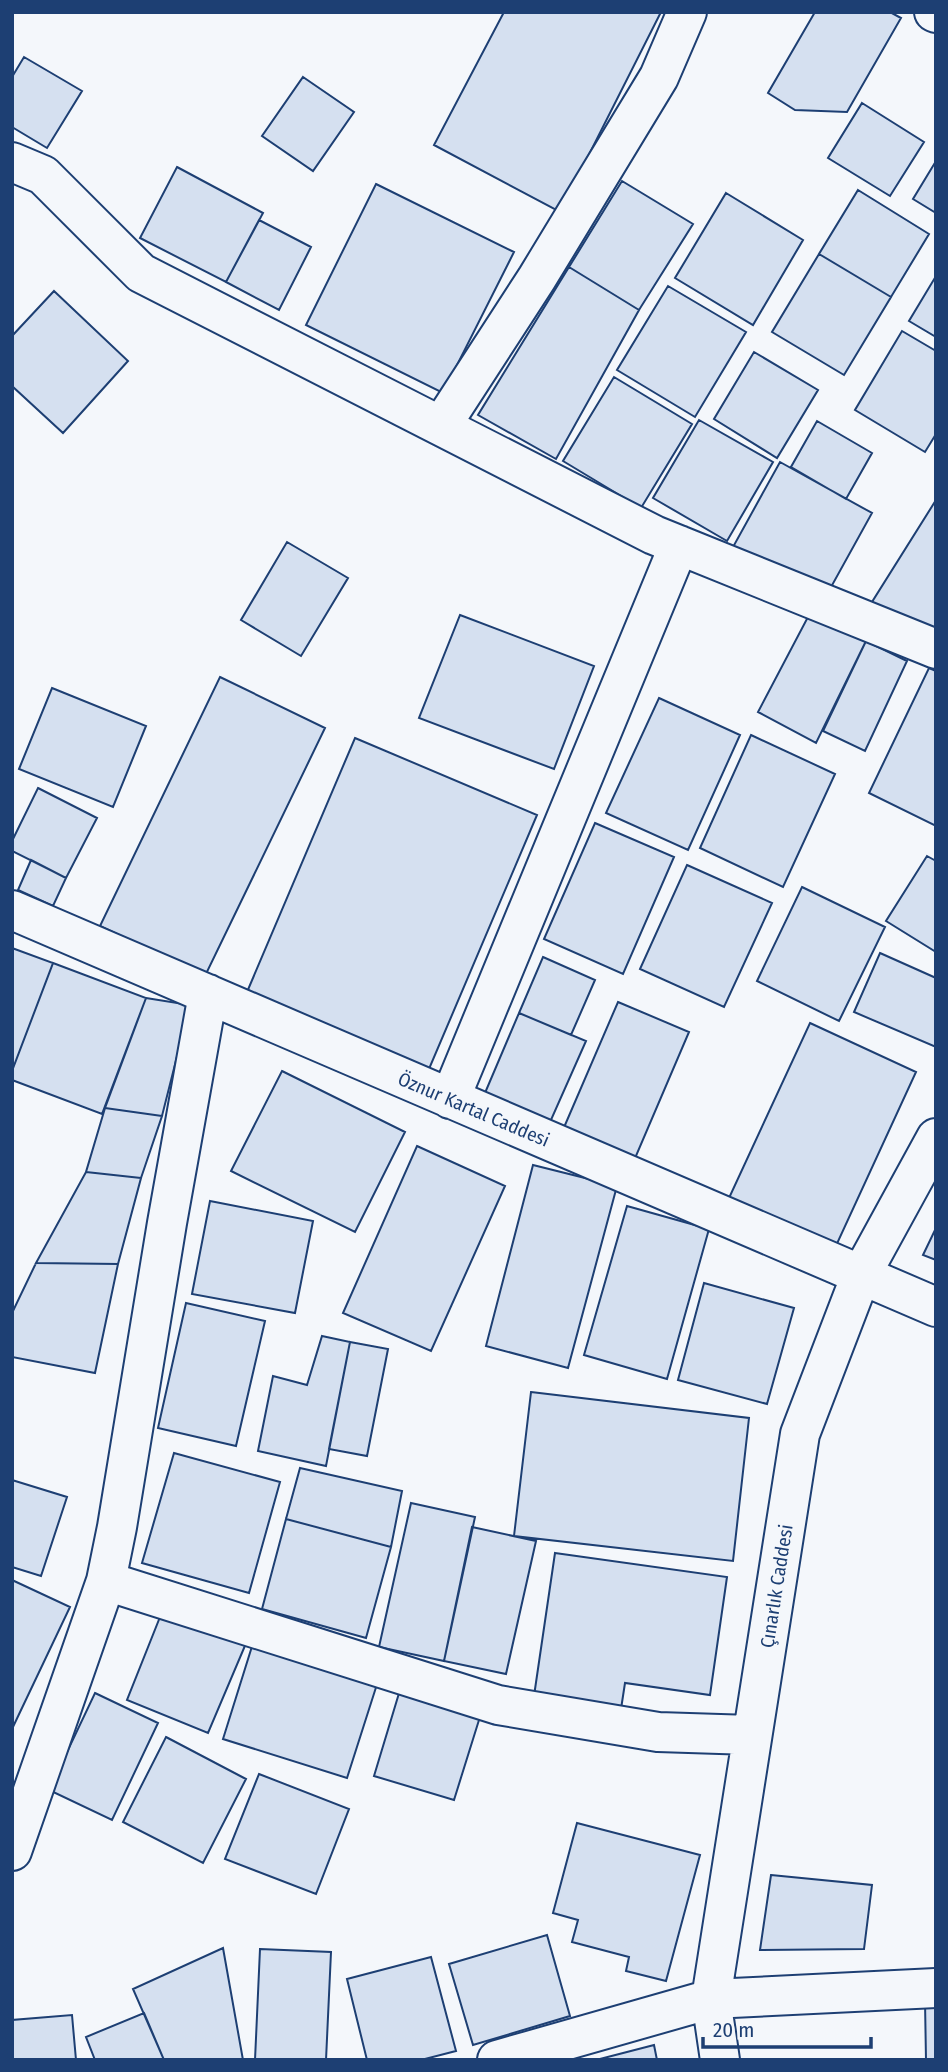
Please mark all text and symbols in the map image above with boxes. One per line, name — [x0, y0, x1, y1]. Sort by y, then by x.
street label: Öznur Kartal Caddesi — [395, 1067, 553, 1152]
street label: Çınarlık Caddesi — [755, 1523, 798, 1649]
scale bar — [703, 2006, 871, 2050]
text: 20 m — [713, 2017, 754, 2043]

